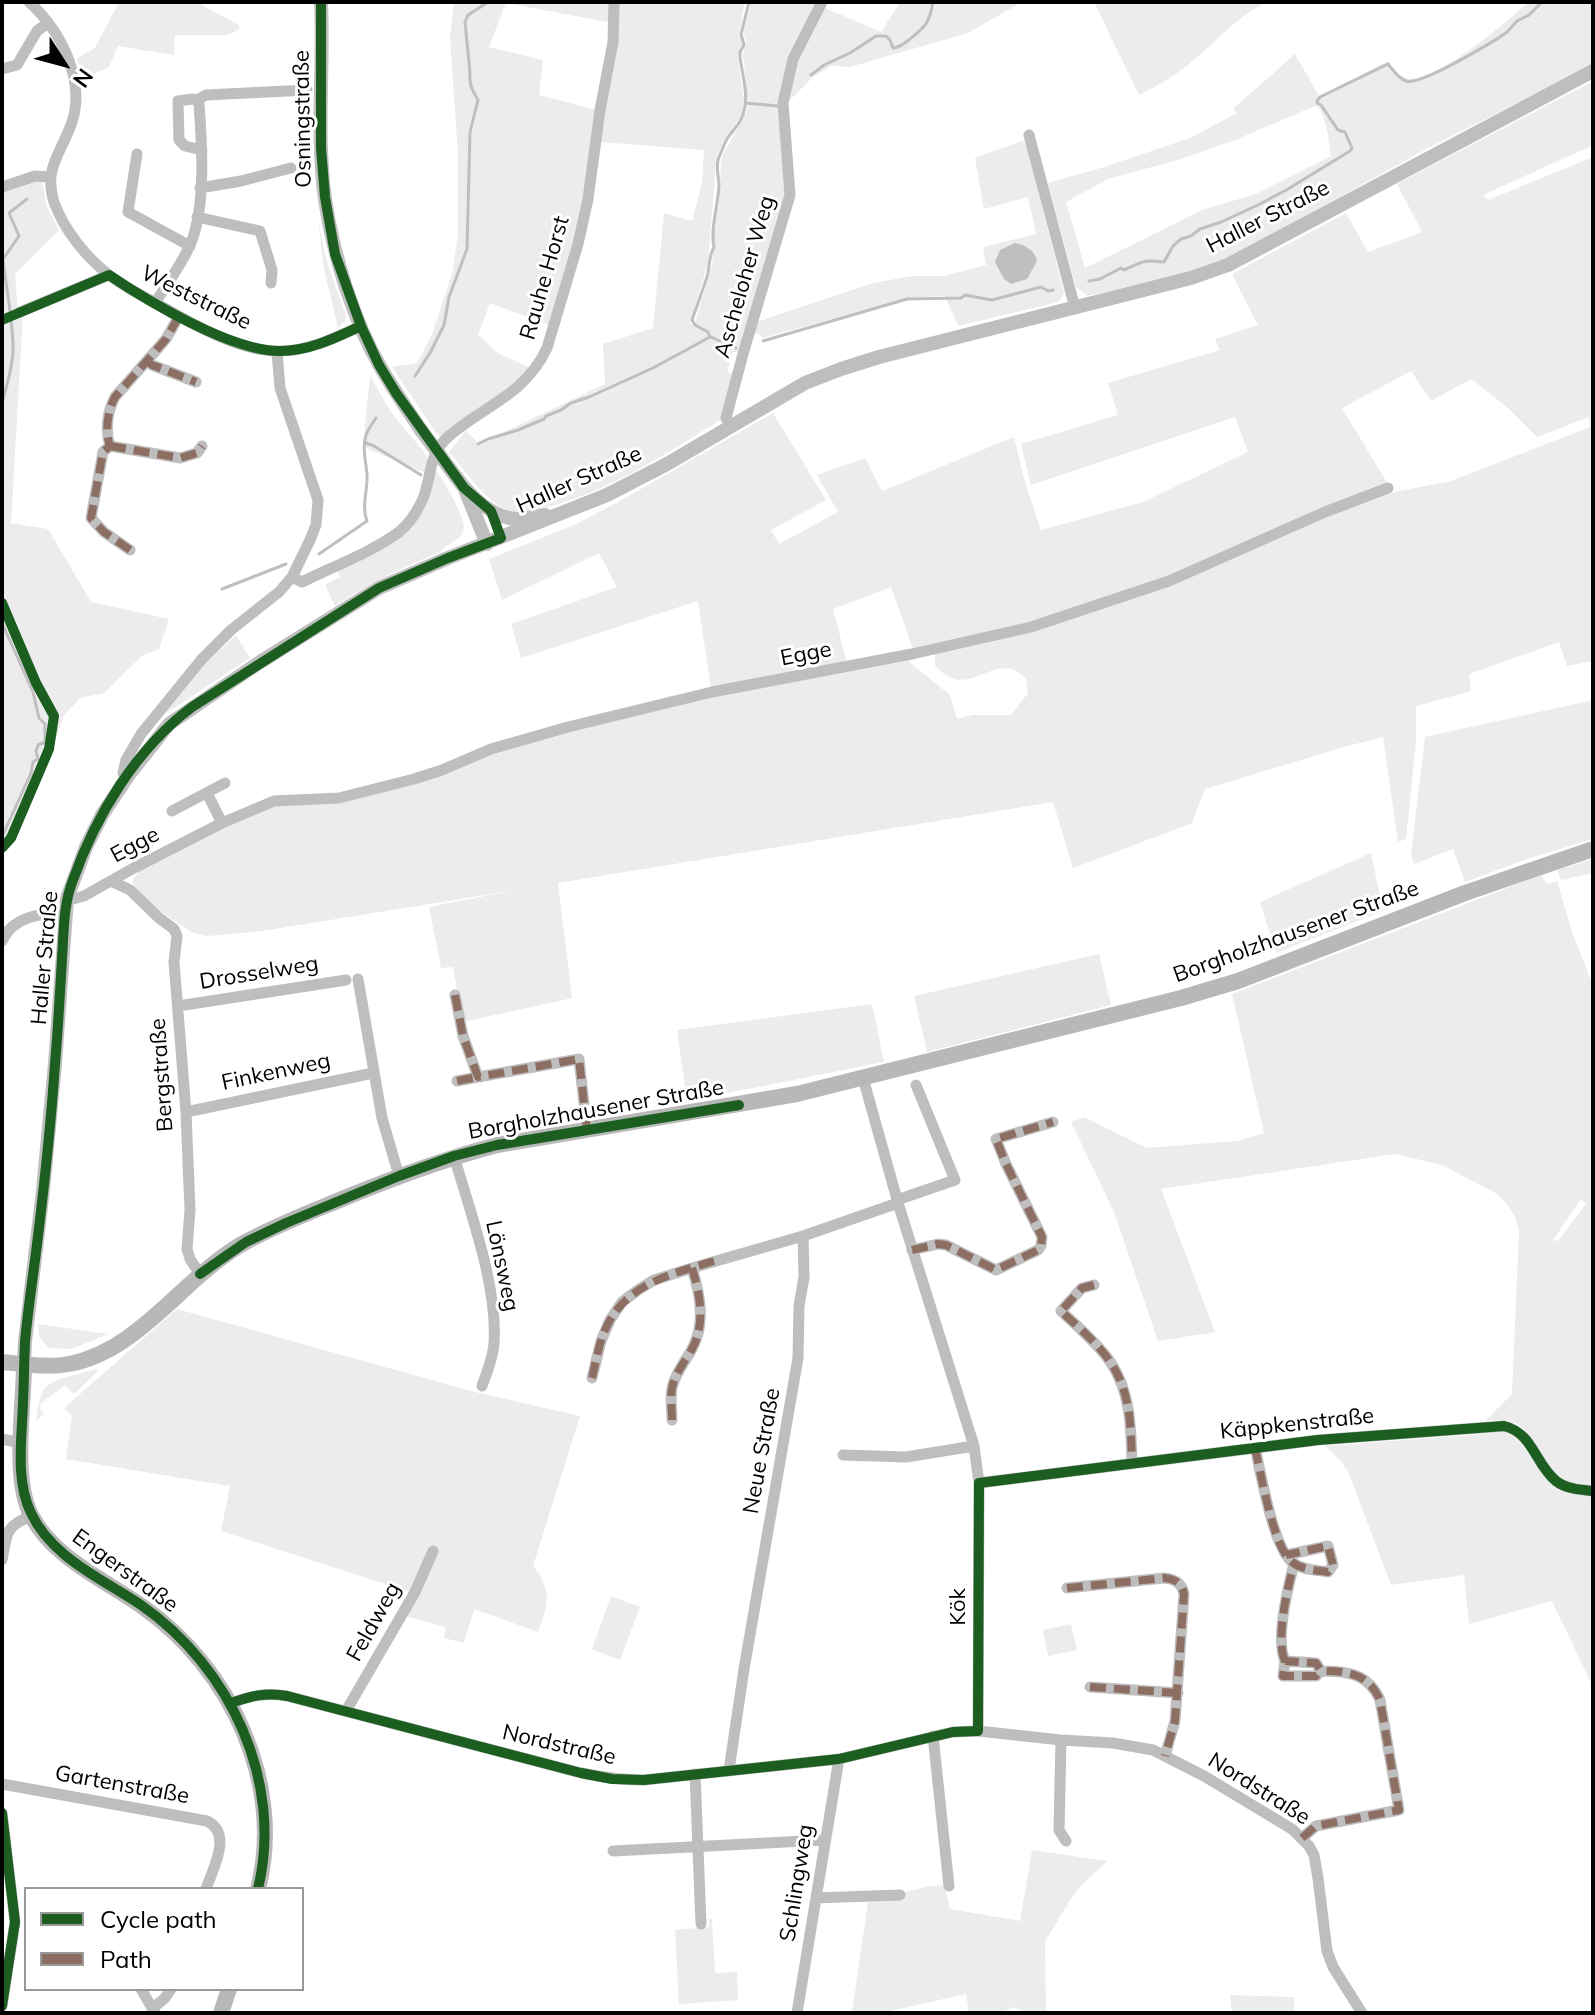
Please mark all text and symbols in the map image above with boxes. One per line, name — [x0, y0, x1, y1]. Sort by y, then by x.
north arrow — [24, 24, 104, 104]
street label: Osningstraße — [289, 50, 317, 188]
text: N — [67, 63, 100, 93]
street label: Haller Straße — [1202, 175, 1334, 259]
street label: Ascheloher Weg — [709, 193, 781, 361]
street label: Rauhe Horst — [515, 213, 575, 343]
street label: Weststraße — [137, 260, 255, 336]
street label: Haller Straße — [512, 441, 646, 519]
street label: Egge — [778, 636, 834, 672]
street label: Egge — [106, 821, 164, 869]
street label: Borgholzhausener Straße — [1170, 875, 1422, 989]
street label: Haller Straße — [26, 890, 64, 1026]
street label: Drosselweg — [198, 951, 320, 995]
street label: Bergstraße — [145, 1017, 179, 1133]
street label: Finkenweg — [219, 1048, 333, 1096]
street label: Borgholzhausener Straße — [466, 1074, 726, 1146]
street label: Lönsweg — [480, 1218, 524, 1314]
street label: Neue Straße — [738, 1386, 786, 1516]
street label: Käppkenstraße — [1219, 1403, 1375, 1445]
street label: Engerstraße — [67, 1524, 183, 1618]
street label: Feldweg — [341, 1578, 407, 1666]
street label: Kök — [945, 1588, 971, 1626]
street label: Nordstraße — [500, 1719, 618, 1771]
street label: Nordstraße — [1203, 1747, 1315, 1831]
street label: Gartenstraße — [53, 1760, 191, 1810]
street label: Schlingweg — [775, 1823, 819, 1943]
legend — [24, 1887, 304, 1991]
text: Cycle path — [100, 1904, 217, 1934]
text: Path — [100, 1944, 152, 1974]

